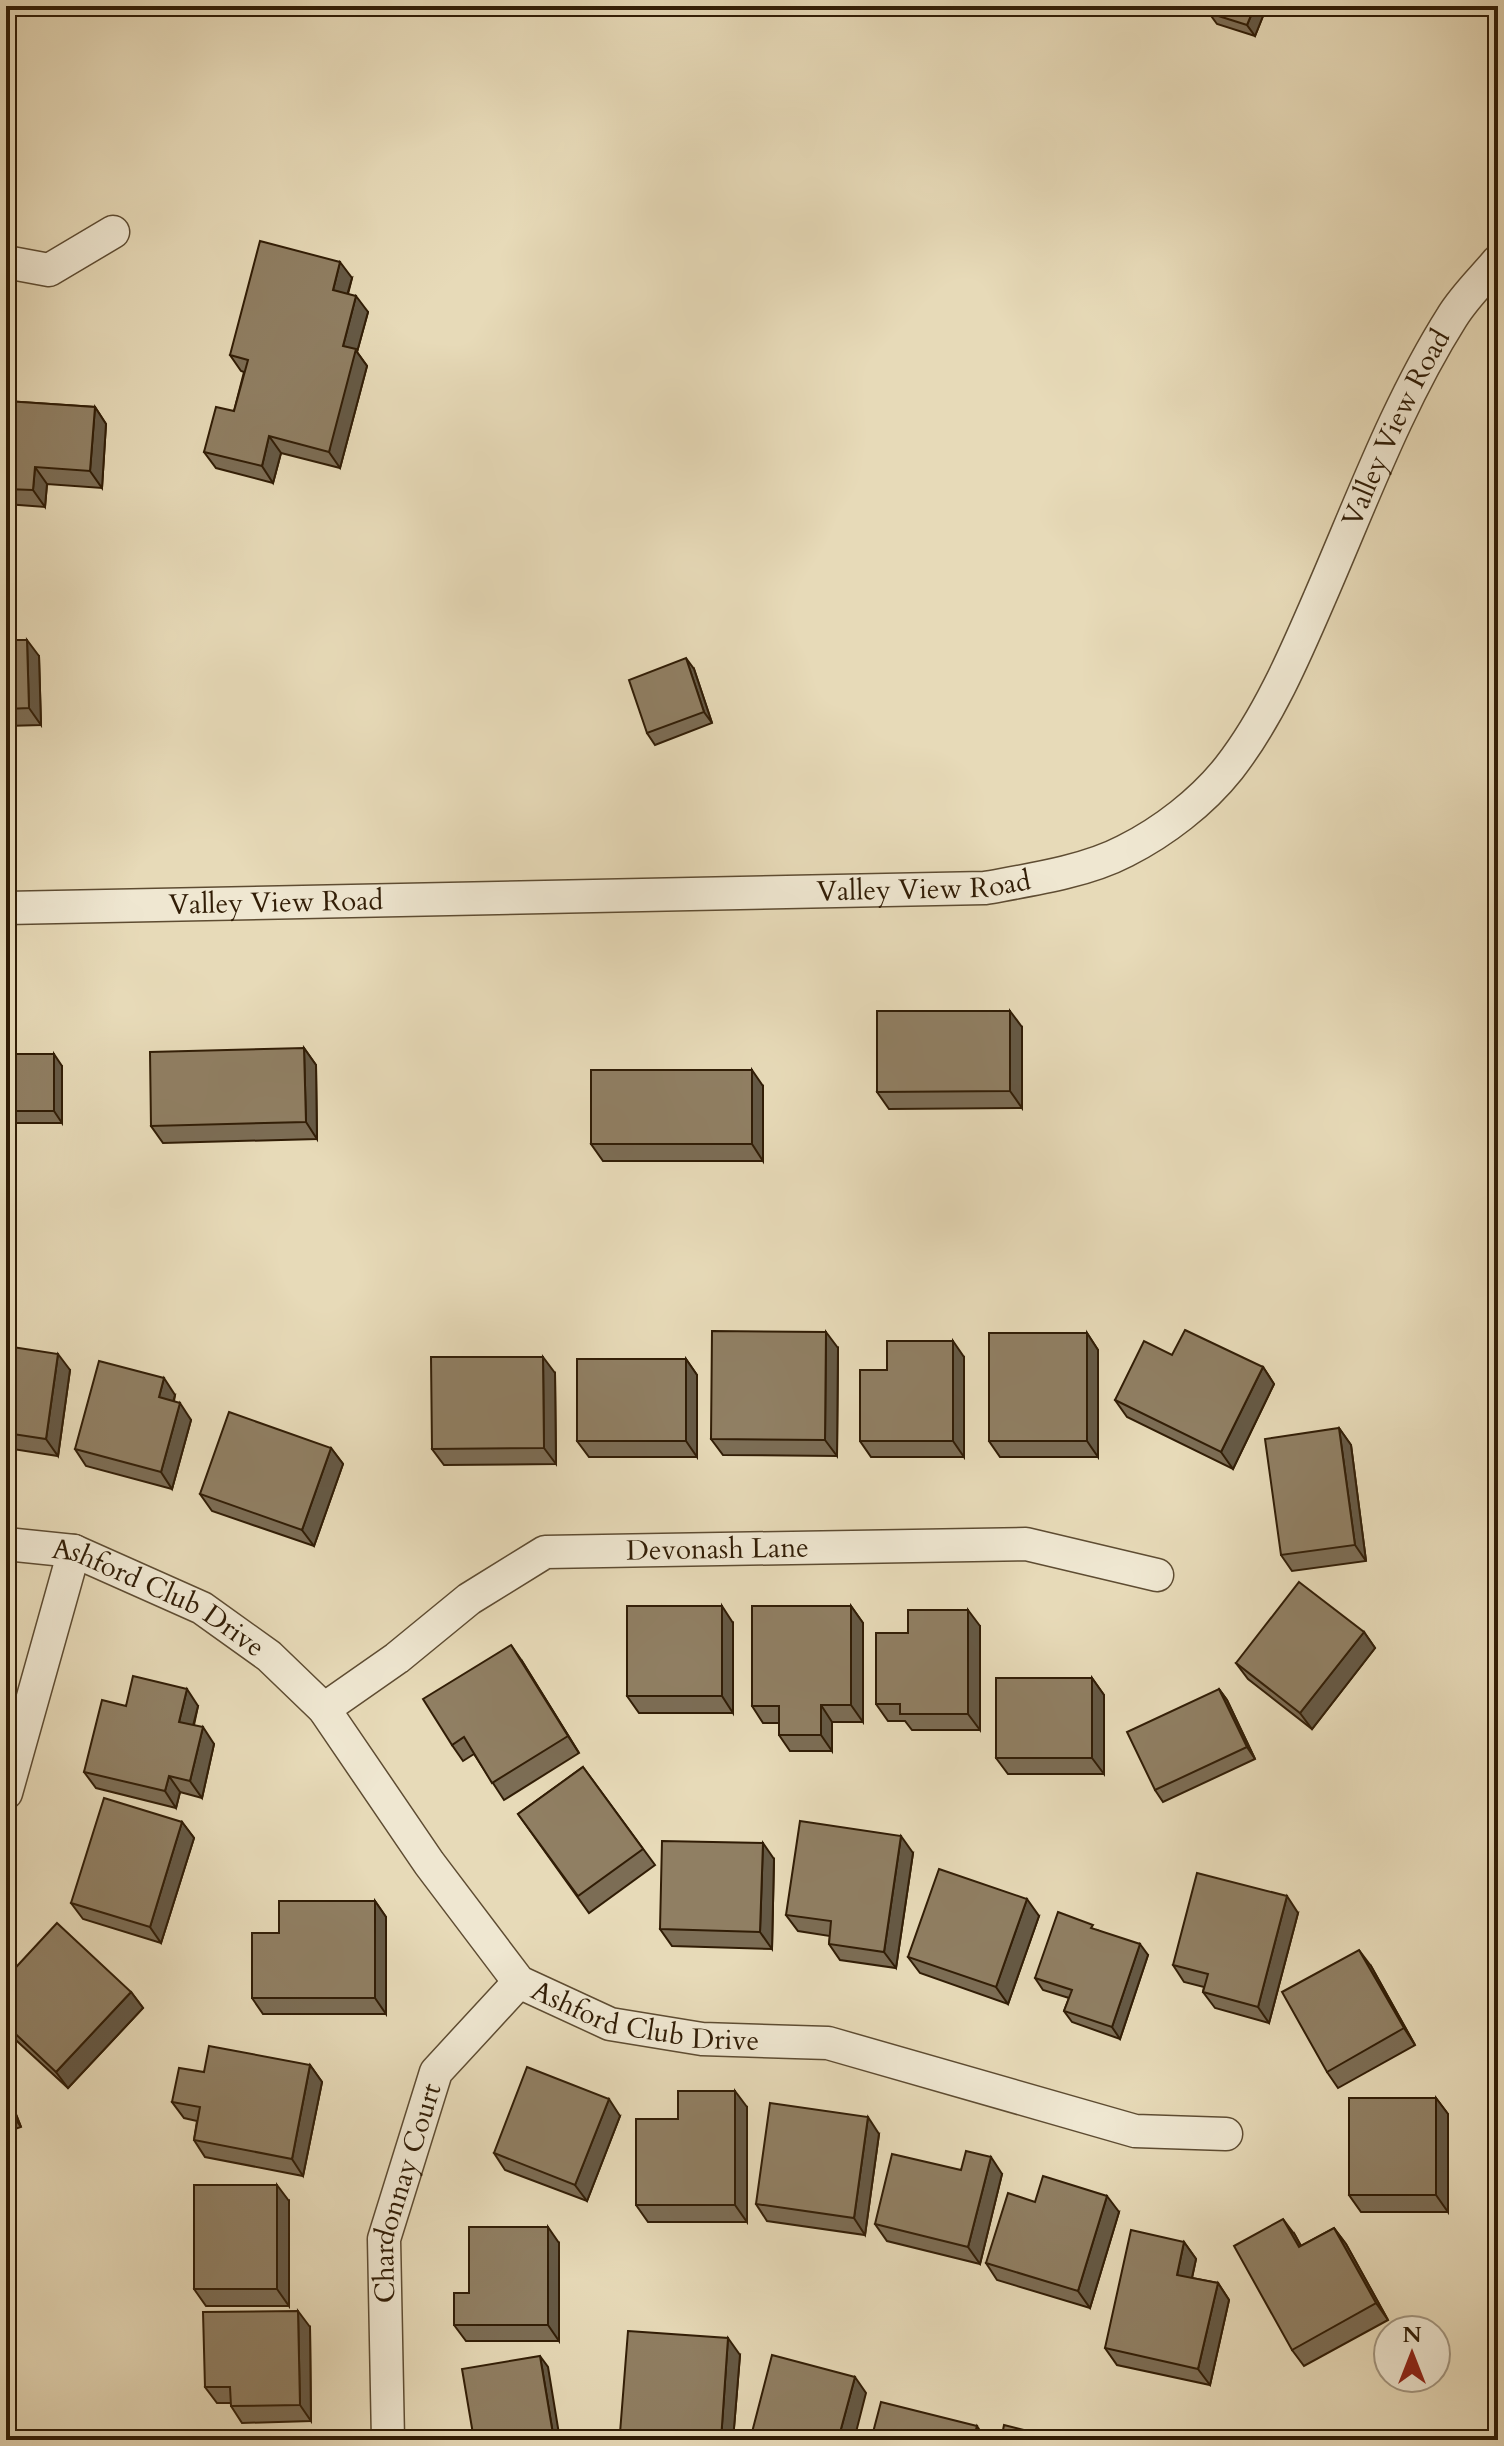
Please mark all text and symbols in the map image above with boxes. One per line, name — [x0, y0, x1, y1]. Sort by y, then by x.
street label: Valley View Road — [1333, 322, 1459, 533]
street label: Valley View Road — [816, 861, 1034, 910]
street label: Valley View Road — [168, 881, 384, 924]
street label: Devonash Lane — [626, 1529, 809, 1570]
street label: Ashford Club Drive — [50, 1530, 273, 1666]
street label: Ashford Club Drive — [525, 1971, 760, 2060]
street label: Chardonnay Court — [364, 2078, 450, 2304]
north arrow — [1372, 2314, 1452, 2394]
text: N — [1402, 2320, 1422, 2350]

